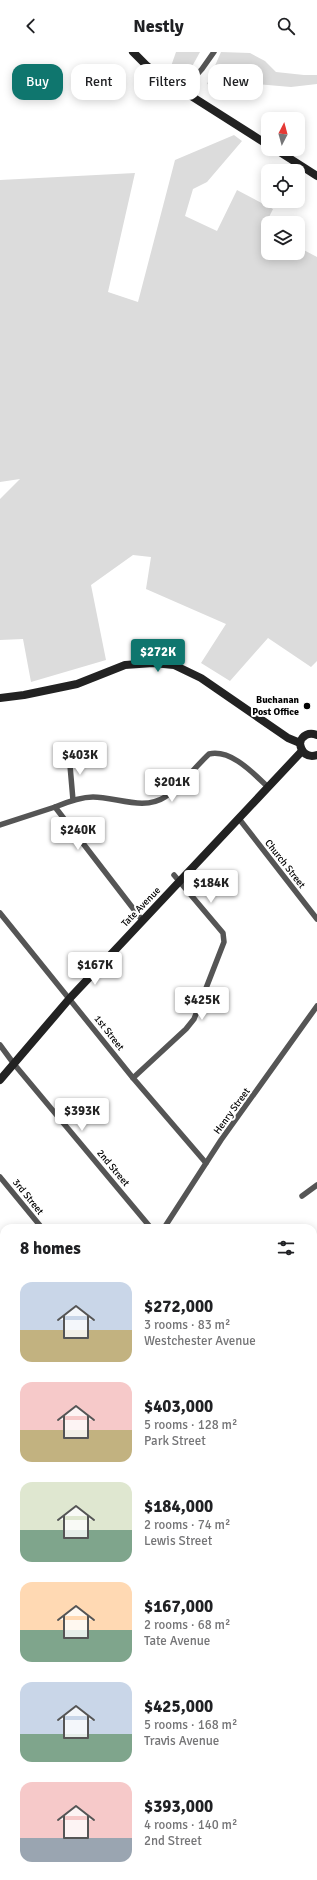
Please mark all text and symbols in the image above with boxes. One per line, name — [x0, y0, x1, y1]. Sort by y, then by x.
icon: back — [20, 15, 42, 37]
text: Nestly — [133, 15, 184, 37]
icon: search — [275, 15, 297, 37]
chip: Buy — [12, 64, 63, 100]
chip: Rent — [71, 64, 126, 100]
chip: Filters — [134, 64, 200, 100]
chip: New — [208, 64, 263, 100]
north arrow — [261, 112, 305, 156]
map controls — [261, 112, 305, 260]
button: locate — [261, 164, 305, 208]
button: layers — [261, 216, 305, 260]
pin: $272K — [130, 639, 186, 673]
text: $272K — [140, 644, 176, 660]
place label: Buchanan Post Office — [252, 694, 300, 718]
marker: Buchanan Post Office — [302, 701, 312, 711]
pin: $403K — [52, 742, 108, 776]
text: $403K — [62, 747, 98, 763]
pin: $201K — [144, 769, 200, 803]
text: $201K — [154, 774, 190, 790]
pin: $240K — [50, 817, 106, 851]
text: $240K — [60, 822, 96, 838]
street label: Church Street — [262, 837, 308, 891]
pin: $184K — [183, 870, 239, 904]
text: $184K — [193, 875, 229, 891]
street label: Tate Avenue — [119, 884, 163, 930]
pin: $167K — [67, 952, 123, 986]
text: $167K — [77, 957, 113, 973]
pin: $425K — [174, 987, 230, 1021]
text: $425K — [184, 992, 220, 1008]
street label: 1st Street — [91, 1013, 127, 1053]
street label: Henry Street — [211, 1085, 253, 1136]
pin: $393K — [54, 1098, 110, 1132]
text: $393K — [64, 1103, 100, 1119]
street label: 2nd Street — [94, 1147, 132, 1189]
street label: 3rd Street — [10, 1177, 46, 1218]
icon: filters — [275, 1237, 297, 1259]
text: 8 homes — [20, 1238, 81, 1259]
text: $272,000 — [144, 1296, 213, 1317]
icon: home — [52, 1298, 100, 1346]
text: 3 rooms · 83 m² — [144, 1317, 230, 1333]
text: Westchester Avenue — [144, 1333, 256, 1349]
text: $403,000 — [144, 1396, 213, 1417]
icon: home — [52, 1398, 100, 1446]
text: 5 rooms · 128 m² — [144, 1417, 237, 1433]
text: Park Street — [144, 1433, 206, 1449]
text: $184,000 — [144, 1496, 213, 1517]
icon: home — [52, 1498, 100, 1546]
text: 2 rooms · 74 m² — [144, 1517, 230, 1533]
text: Lewis Street — [144, 1533, 212, 1549]
text: $167,000 — [144, 1596, 213, 1617]
icon: home — [52, 1598, 100, 1646]
text: 2 rooms · 68 m² — [144, 1617, 230, 1633]
text: Tate Avenue — [144, 1633, 210, 1649]
text: $425,000 — [144, 1696, 213, 1717]
icon: home — [52, 1698, 100, 1746]
text: 5 rooms · 168 m² — [144, 1717, 237, 1733]
text: Travis Avenue — [144, 1733, 219, 1749]
text: $393,000 — [144, 1796, 213, 1817]
icon: home — [52, 1798, 100, 1846]
text: 4 rooms · 140 m² — [144, 1817, 237, 1833]
text: 2nd Street — [144, 1833, 202, 1849]

